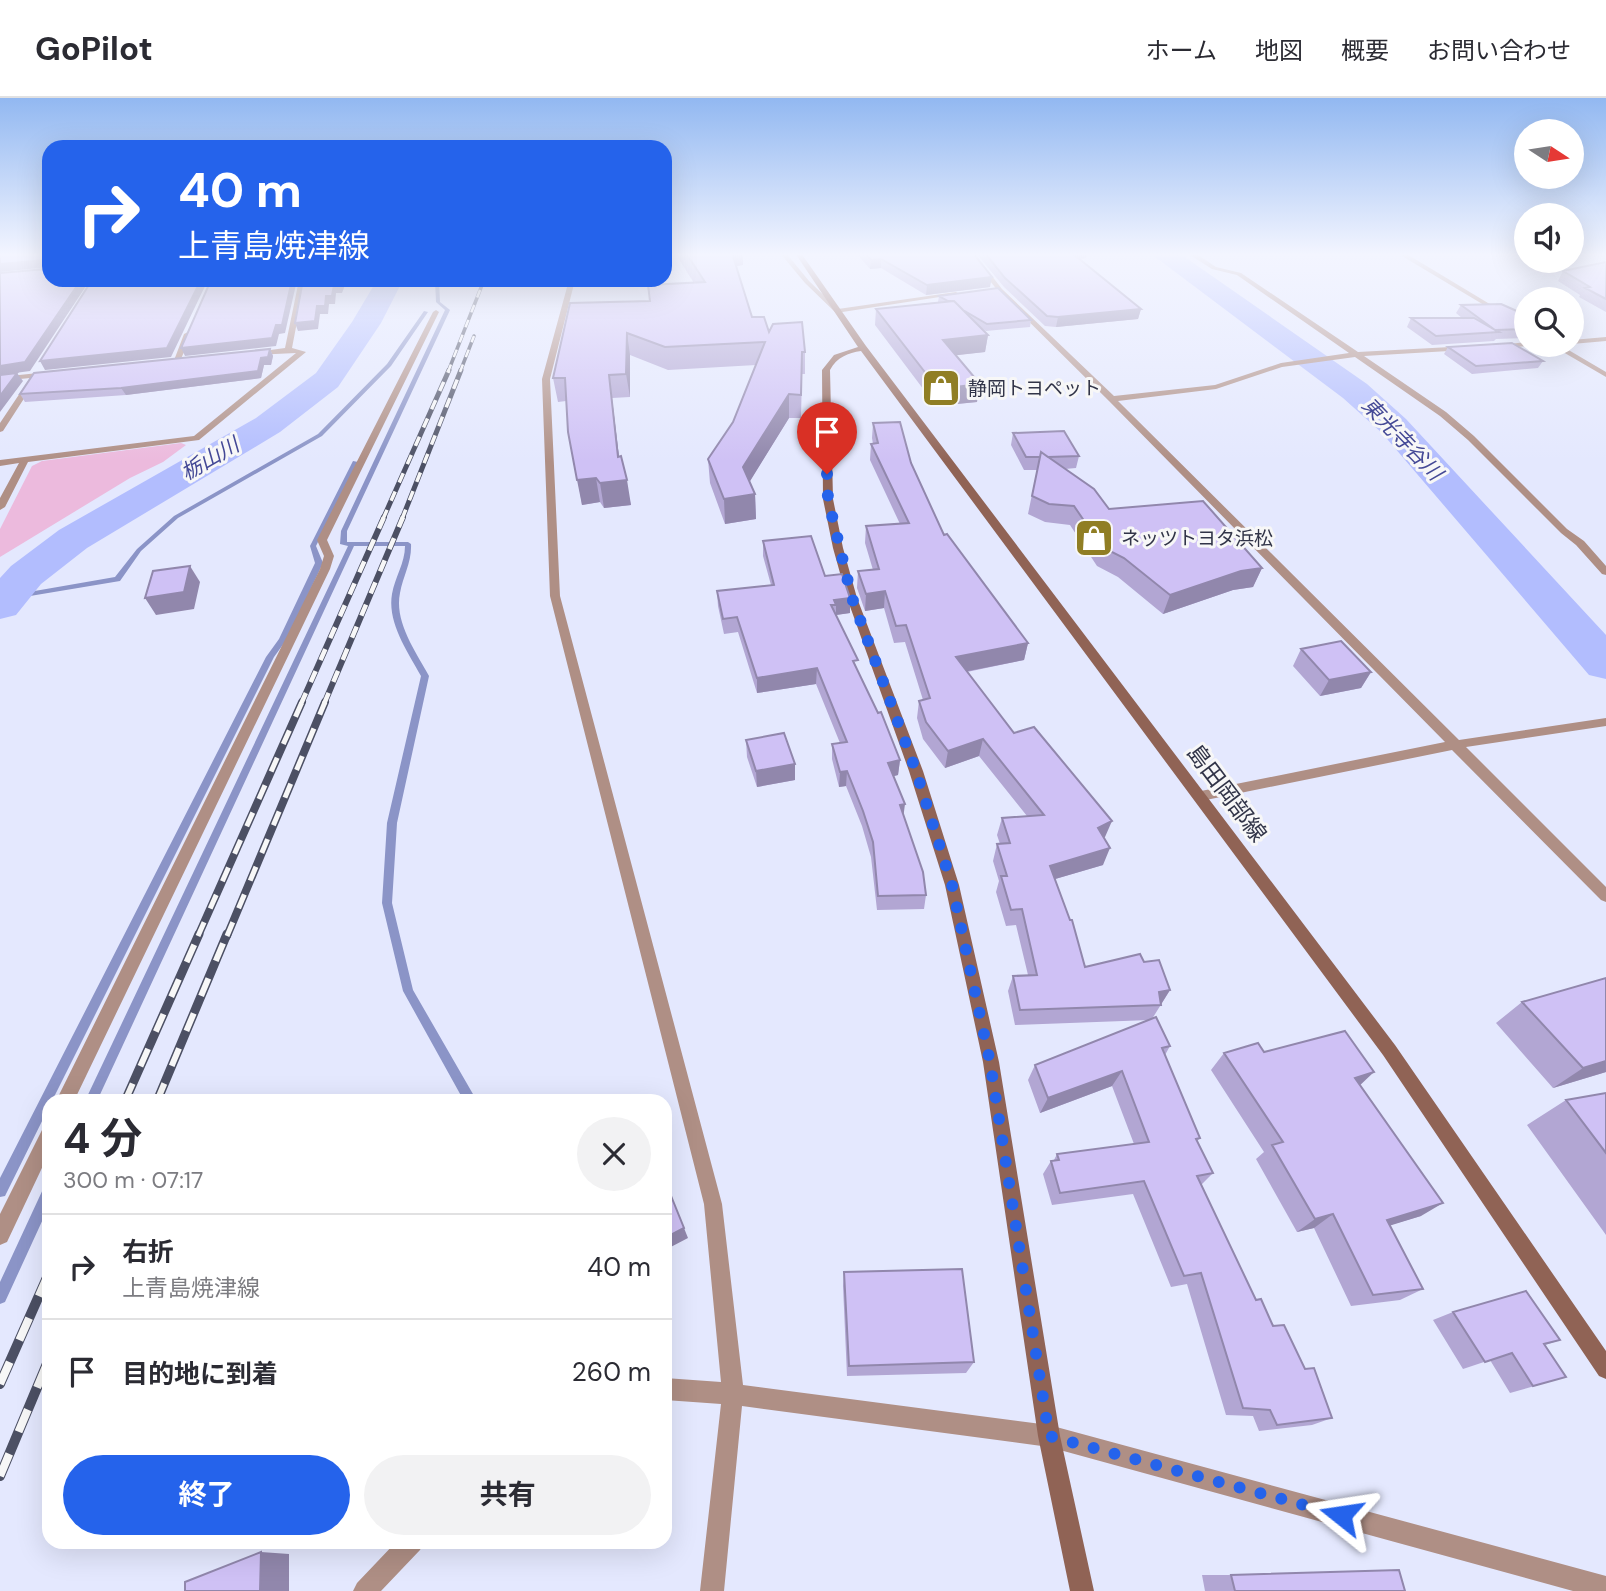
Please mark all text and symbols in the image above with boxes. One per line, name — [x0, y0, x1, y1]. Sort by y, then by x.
text: GoPilot — [35, 27, 153, 70]
text: ホーム — [1146, 35, 1217, 66]
text: 地図 — [1255, 35, 1303, 66]
text: 概要 — [1341, 35, 1389, 66]
text: お問い合わせ — [1427, 35, 1571, 66]
north arrow — [1514, 119, 1584, 189]
map controls — [1514, 119, 1584, 357]
text: 40 m — [178, 158, 302, 222]
icon: right — [63, 168, 154, 259]
button: sound — [1514, 203, 1584, 273]
text: 上青島焼津線 — [178, 225, 370, 267]
button: search — [1514, 287, 1584, 357]
shop icon: 静岡トヨペット — [920, 367, 962, 409]
place label: 静岡トヨペット — [968, 376, 1101, 401]
water label: 東光寺谷川 — [1355, 392, 1450, 488]
pin — [797, 402, 857, 474]
icon: arrive — [808, 413, 846, 451]
water label: 栃山川 — [176, 430, 246, 487]
shop icon: ネッツトヨタ浜松 — [1073, 517, 1115, 559]
place label: ネッツトヨタ浜松 — [1121, 526, 1273, 551]
street label: 島田岡部線 — [1180, 738, 1274, 848]
text: 4 分 — [63, 1111, 142, 1166]
button: close — [577, 1117, 651, 1191]
text: 300 m · 07:17 — [63, 1165, 203, 1195]
text: 右折 — [122, 1235, 174, 1269]
icon: right — [63, 1248, 101, 1286]
text: 40 m — [587, 1250, 651, 1284]
text: 上青島焼津線 — [122, 1273, 260, 1303]
icon: arrive — [63, 1353, 101, 1391]
text: 260 m — [572, 1355, 651, 1389]
text: 目的地に到着 — [122, 1357, 278, 1391]
button: 終了 — [63, 1455, 350, 1535]
button: 共有 — [364, 1455, 651, 1535]
position arrow — [1304, 1478, 1378, 1552]

